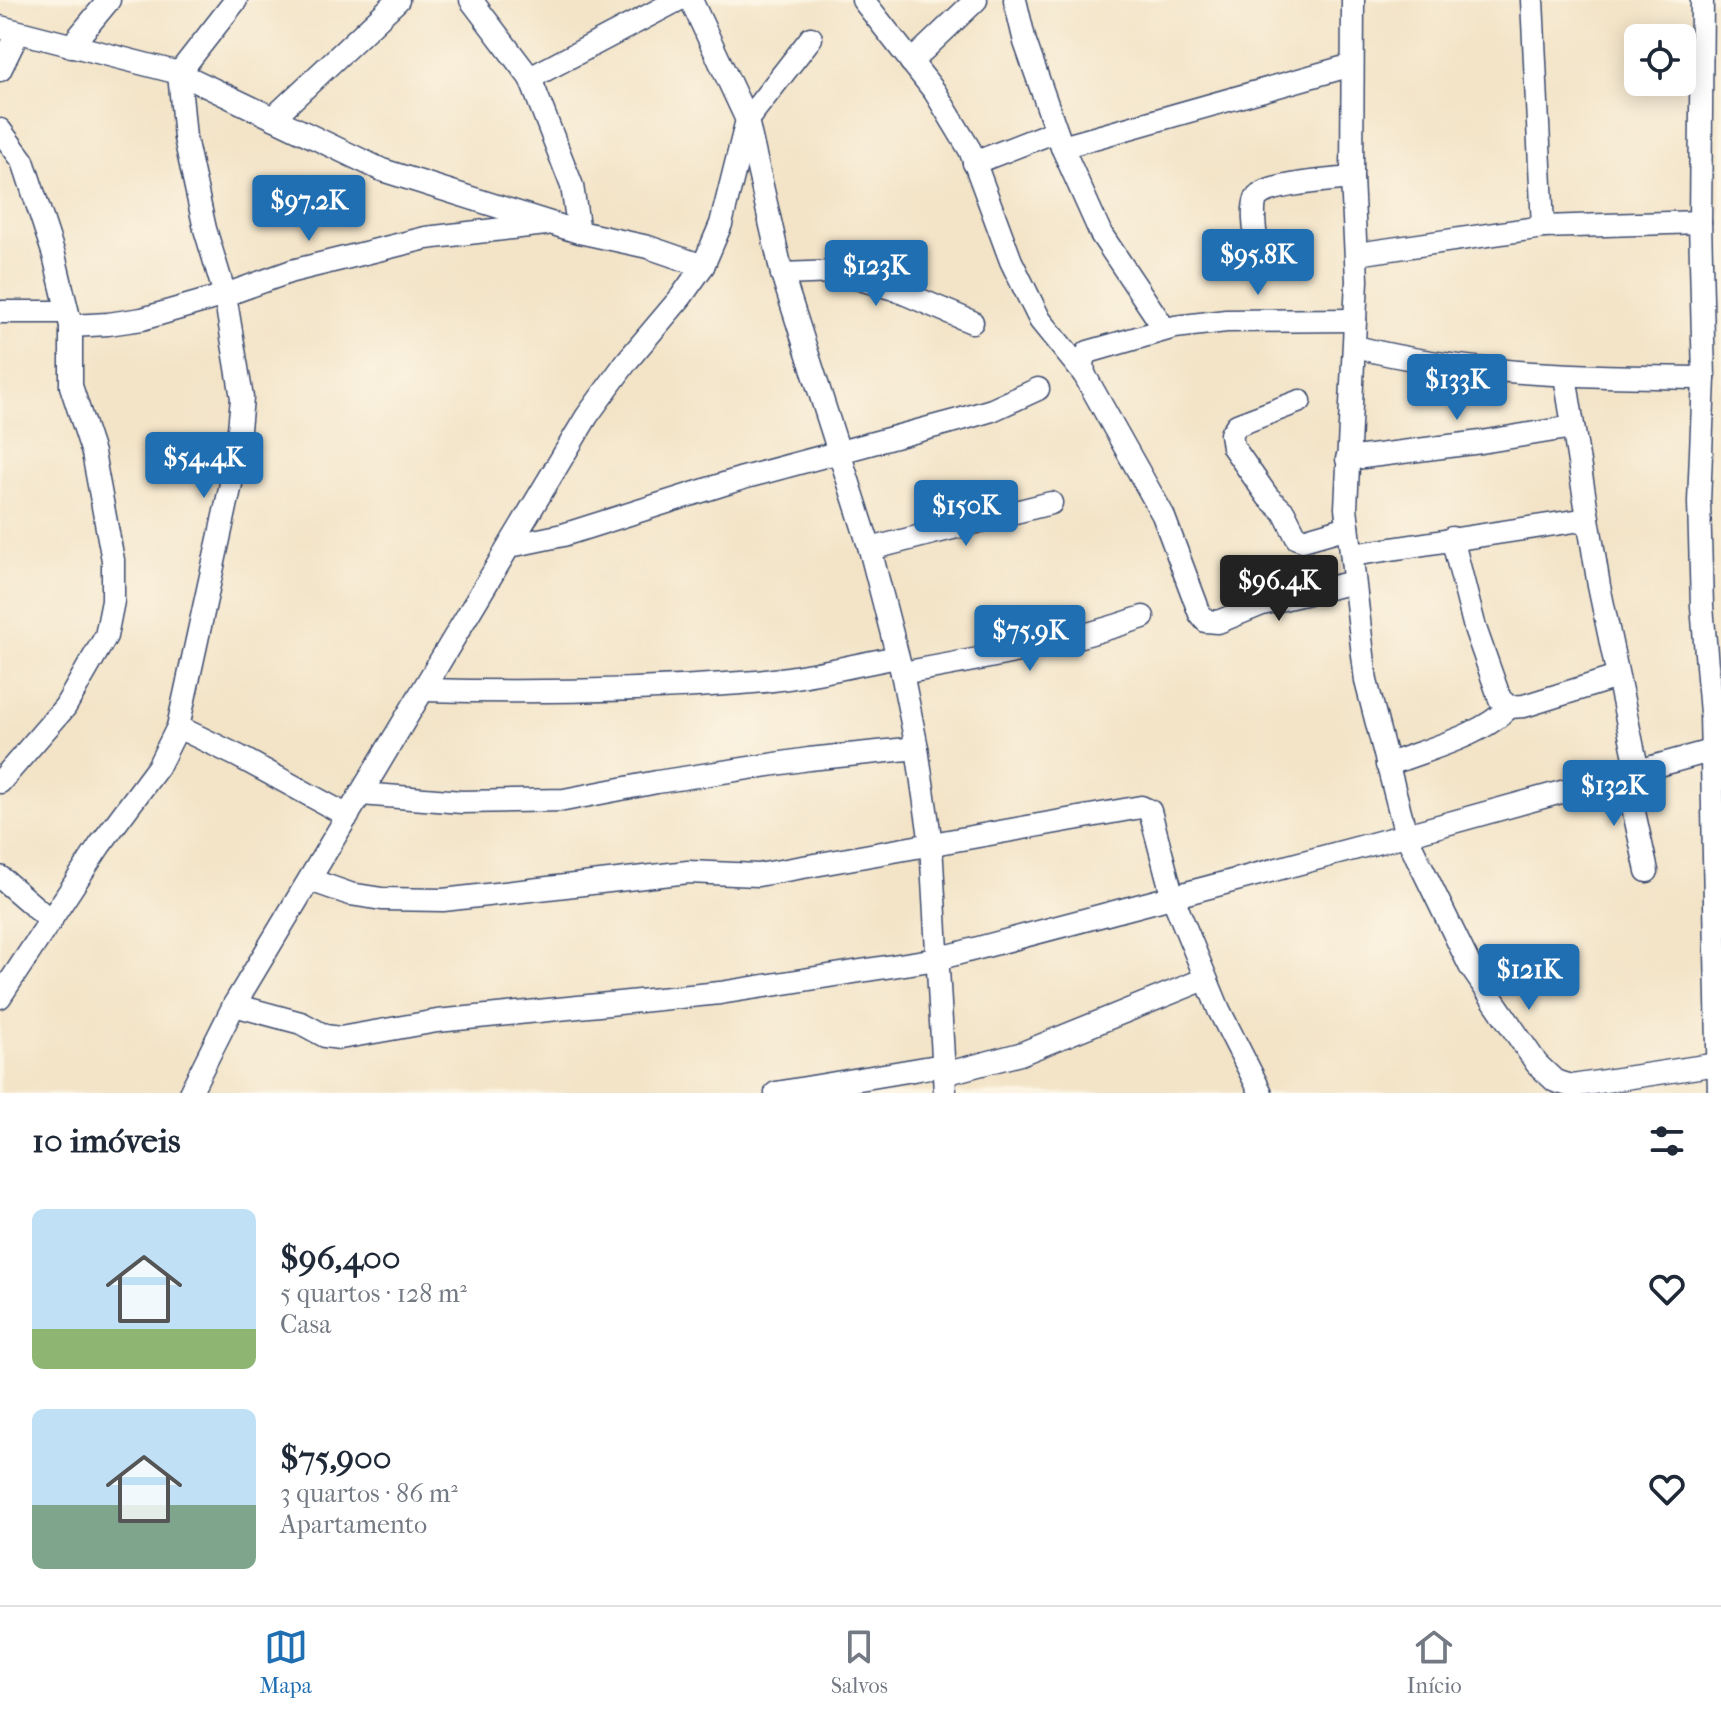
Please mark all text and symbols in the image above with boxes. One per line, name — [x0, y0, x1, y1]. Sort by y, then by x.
map controls — [1624, 24, 1696, 96]
button: locate — [1624, 24, 1696, 96]
pin: $97.2K — [244, 175, 374, 243]
text: $97.2K — [270, 185, 348, 216]
pin: $95.8K — [1193, 229, 1323, 297]
text: $95.8K — [1220, 239, 1296, 270]
pin: $123K — [820, 240, 932, 308]
text: $123K — [843, 250, 909, 281]
pin: $133K — [1401, 354, 1513, 422]
text: $133K — [1425, 364, 1489, 395]
pin: $54.4K — [139, 432, 269, 500]
text: $54.4K — [163, 442, 245, 473]
pin: $150K — [910, 480, 1022, 548]
text: $150K — [932, 490, 1000, 521]
pin: $96.4K — [1214, 555, 1344, 623]
text: $96.4K — [1238, 565, 1320, 596]
pin: $75.9K — [965, 605, 1095, 673]
text: $75.9K — [992, 615, 1068, 646]
pin: $132K — [1558, 760, 1670, 828]
text: $132K — [1581, 770, 1647, 801]
pin: $121K — [1473, 944, 1585, 1012]
text: $121K — [1496, 954, 1562, 985]
icon: filters — [1645, 1119, 1689, 1163]
text: 10 imóveis — [32, 1121, 181, 1161]
text: $96,400 — [280, 1238, 401, 1278]
icon: home — [96, 1241, 192, 1337]
icon: heart — [1645, 1267, 1689, 1311]
text: 5 quartos · 128 m² — [280, 1278, 467, 1309]
text: Casa — [280, 1309, 331, 1340]
text: $75,900 — [280, 1438, 392, 1478]
icon: home — [96, 1441, 192, 1537]
icon: heart — [1645, 1467, 1689, 1511]
text: 3 quartos · 86 m² — [280, 1478, 458, 1509]
text: Apartamento — [280, 1509, 427, 1540]
tab: Mapa — [259, 1625, 312, 1699]
tab: Salvos — [831, 1625, 888, 1699]
tab: Início — [1407, 1625, 1462, 1699]

